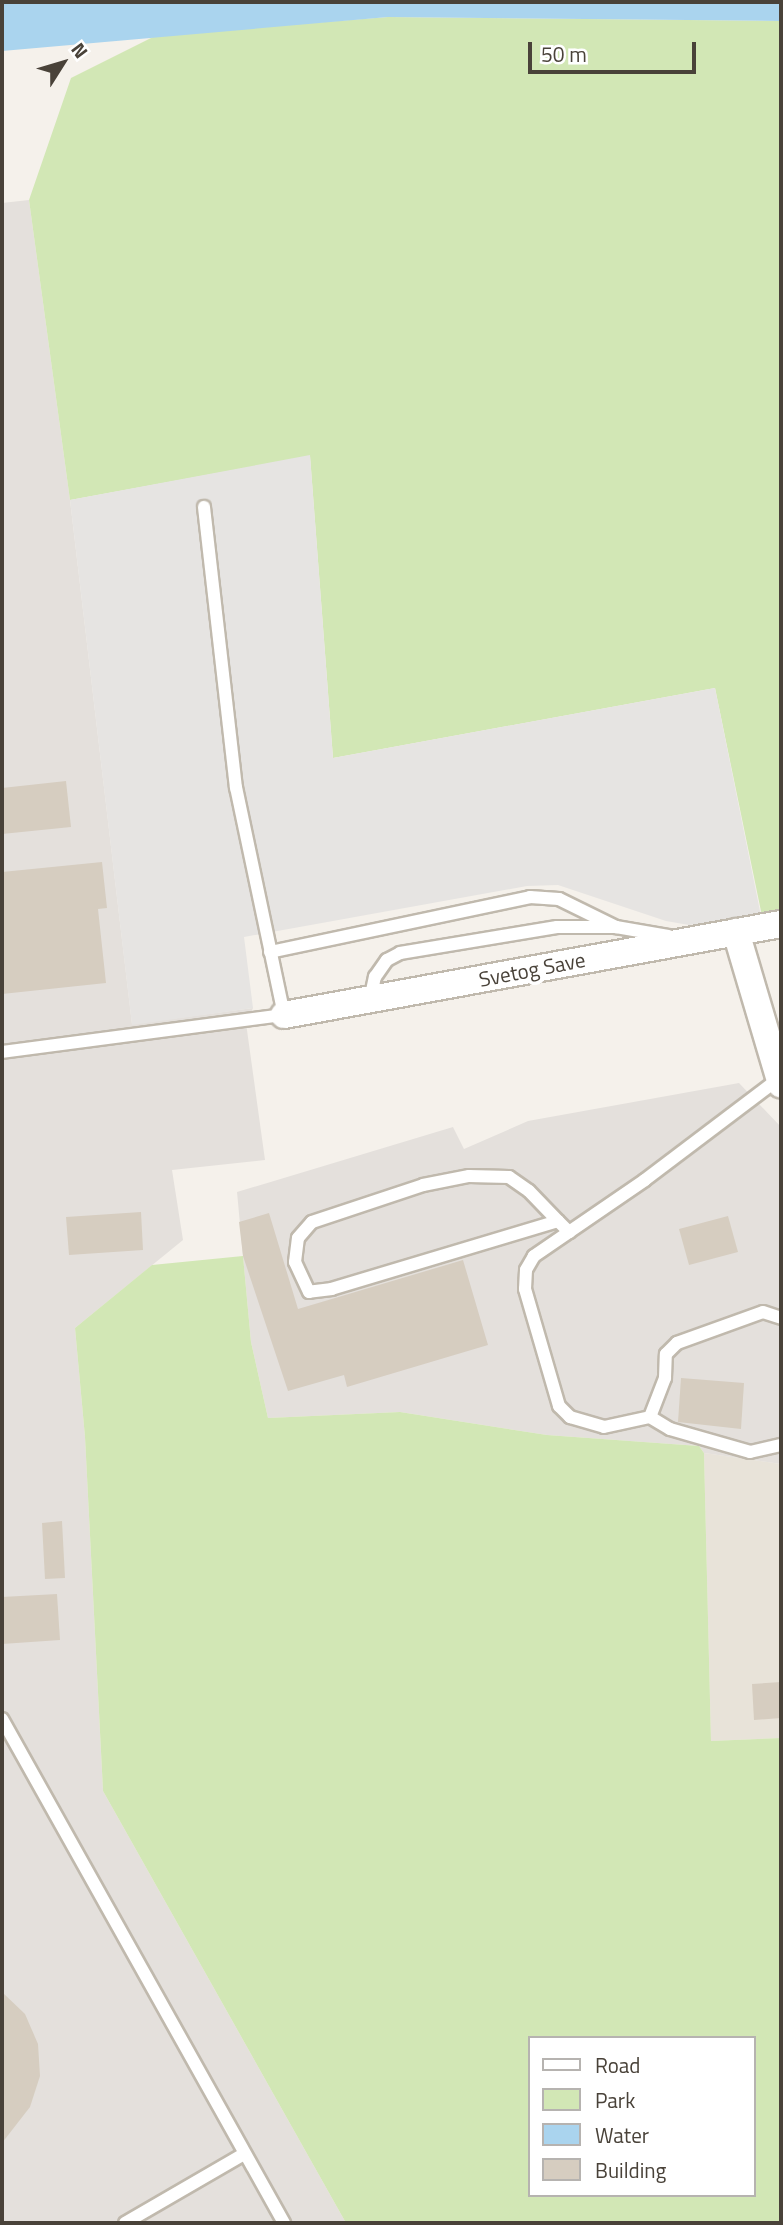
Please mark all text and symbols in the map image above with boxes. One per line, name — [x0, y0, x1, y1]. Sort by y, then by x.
north arrow — [28, 28, 98, 98]
scale bar — [531, 28, 699, 72]
text: N — [65, 36, 96, 64]
text: 50 m — [541, 38, 587, 70]
street label: Svetog Save — [477, 946, 587, 992]
legend — [528, 2036, 755, 2197]
text: Road — [595, 2049, 640, 2081]
text: Park — [595, 2084, 635, 2116]
text: Water — [595, 2119, 649, 2151]
text: Building — [595, 2154, 666, 2186]

